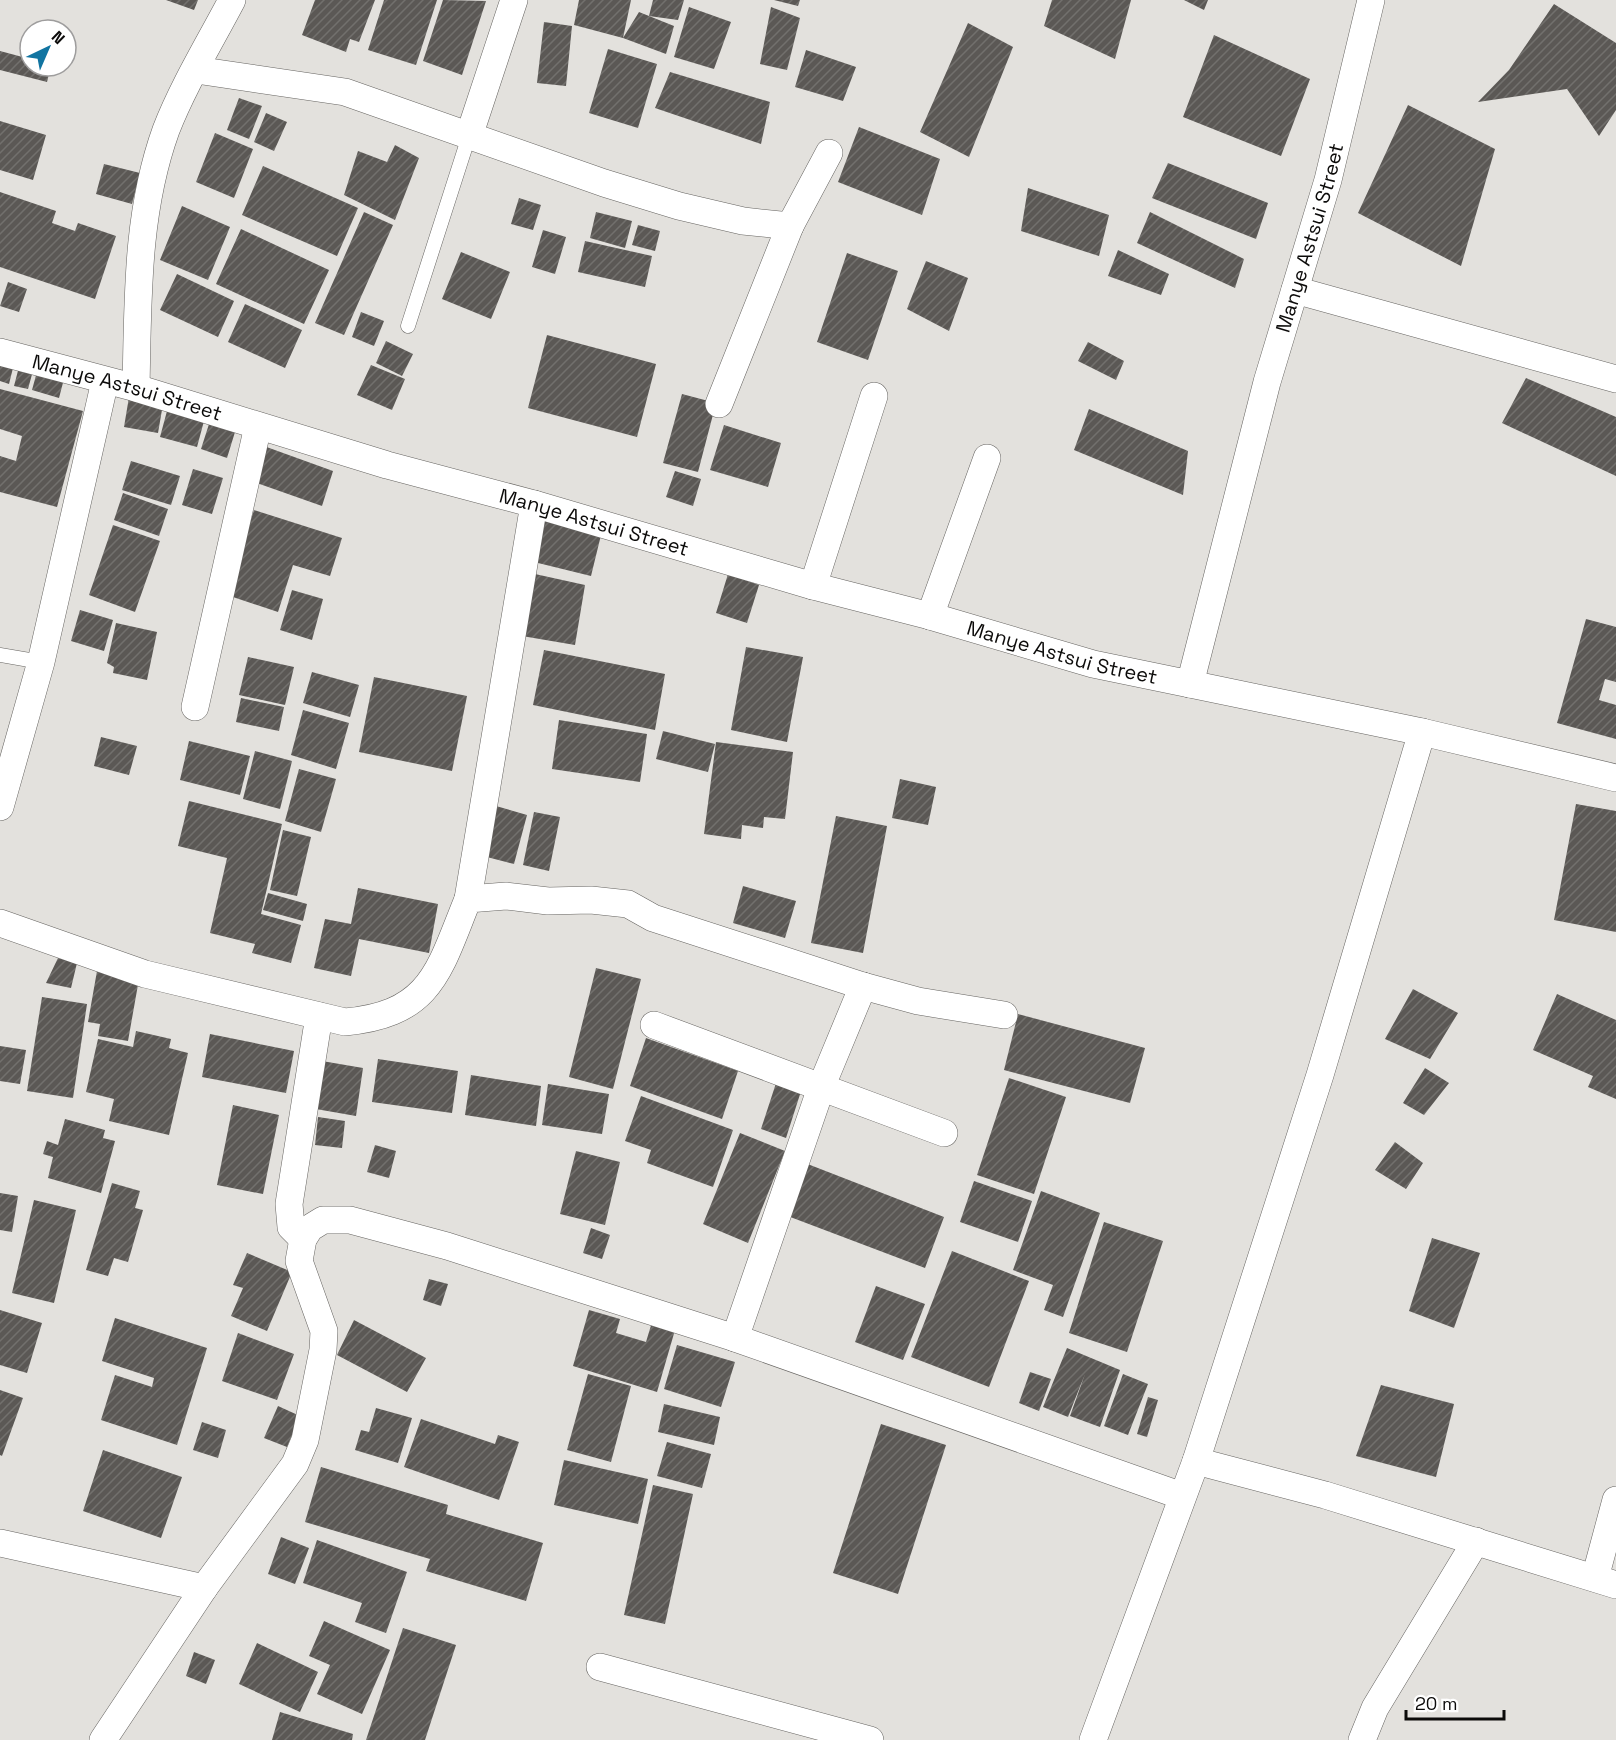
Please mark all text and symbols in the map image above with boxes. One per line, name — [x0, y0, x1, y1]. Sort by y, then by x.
north arrow — [18, 18, 78, 78]
text: N — [47, 26, 69, 49]
street label: Manye Astsui Street — [1270, 141, 1349, 336]
street label: Manye Astsui Street — [30, 348, 225, 427]
street label: Manye Astsui Street — [497, 482, 692, 562]
street label: Manye Astsui Street — [964, 615, 1159, 690]
scale bar — [1406, 1683, 1504, 1721]
text: 20 m — [1415, 1692, 1458, 1715]

